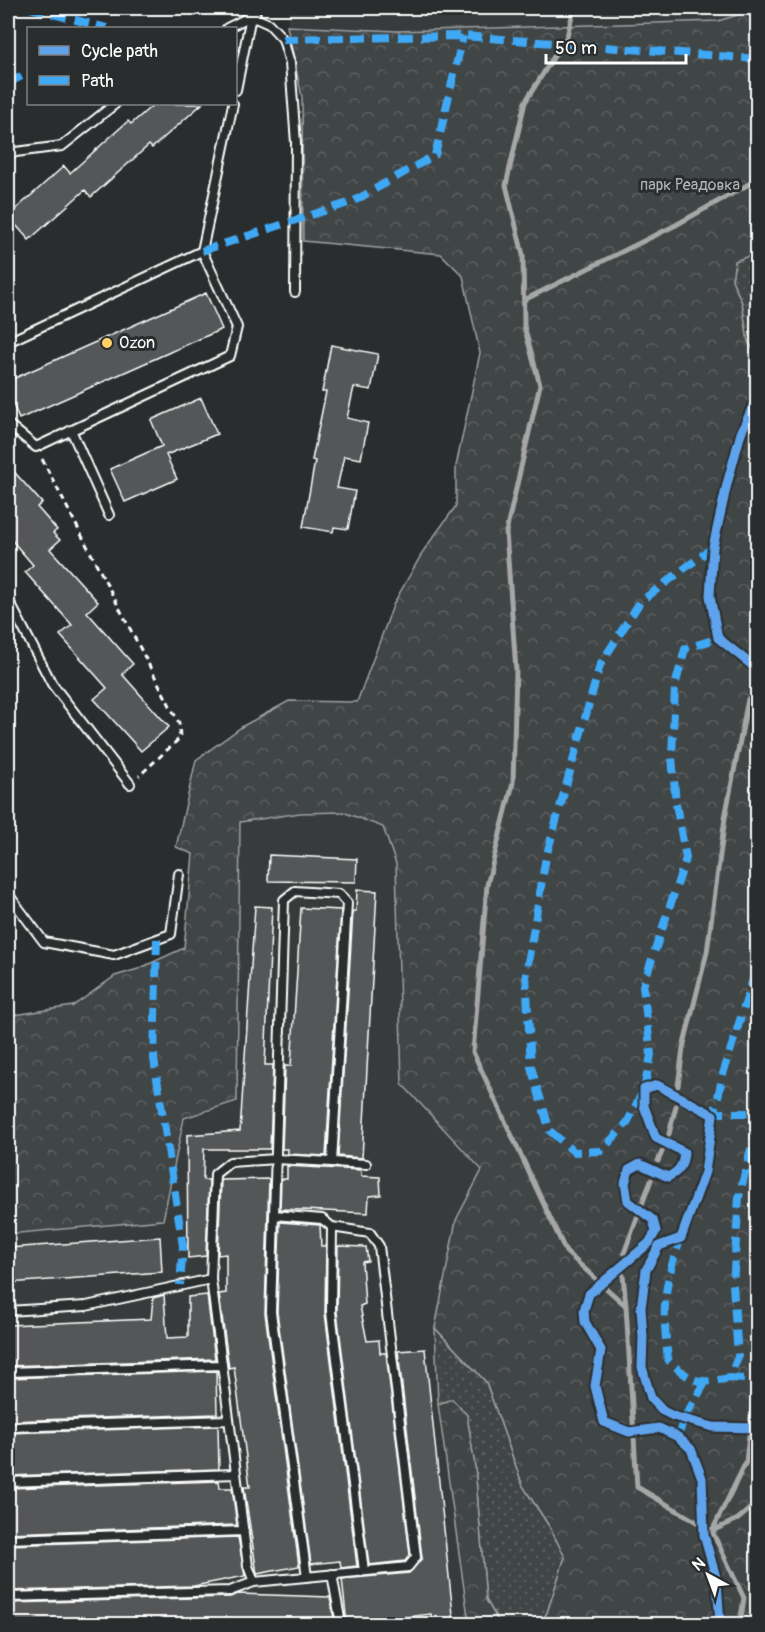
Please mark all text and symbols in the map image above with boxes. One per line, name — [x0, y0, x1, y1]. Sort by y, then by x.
legend — [27, 27, 237, 105]
scale bar — [546, 27, 686, 65]
text: 50 m — [555, 37, 597, 60]
text: Cycle path — [81, 40, 158, 63]
text: Path — [81, 70, 114, 93]
park label: парк Реадовка — [640, 175, 740, 195]
place label: Ozon — [119, 333, 155, 353]
marker: Ozon — [100, 336, 114, 350]
north arrow — [678, 1545, 738, 1605]
text: N — [688, 1553, 710, 1576]

